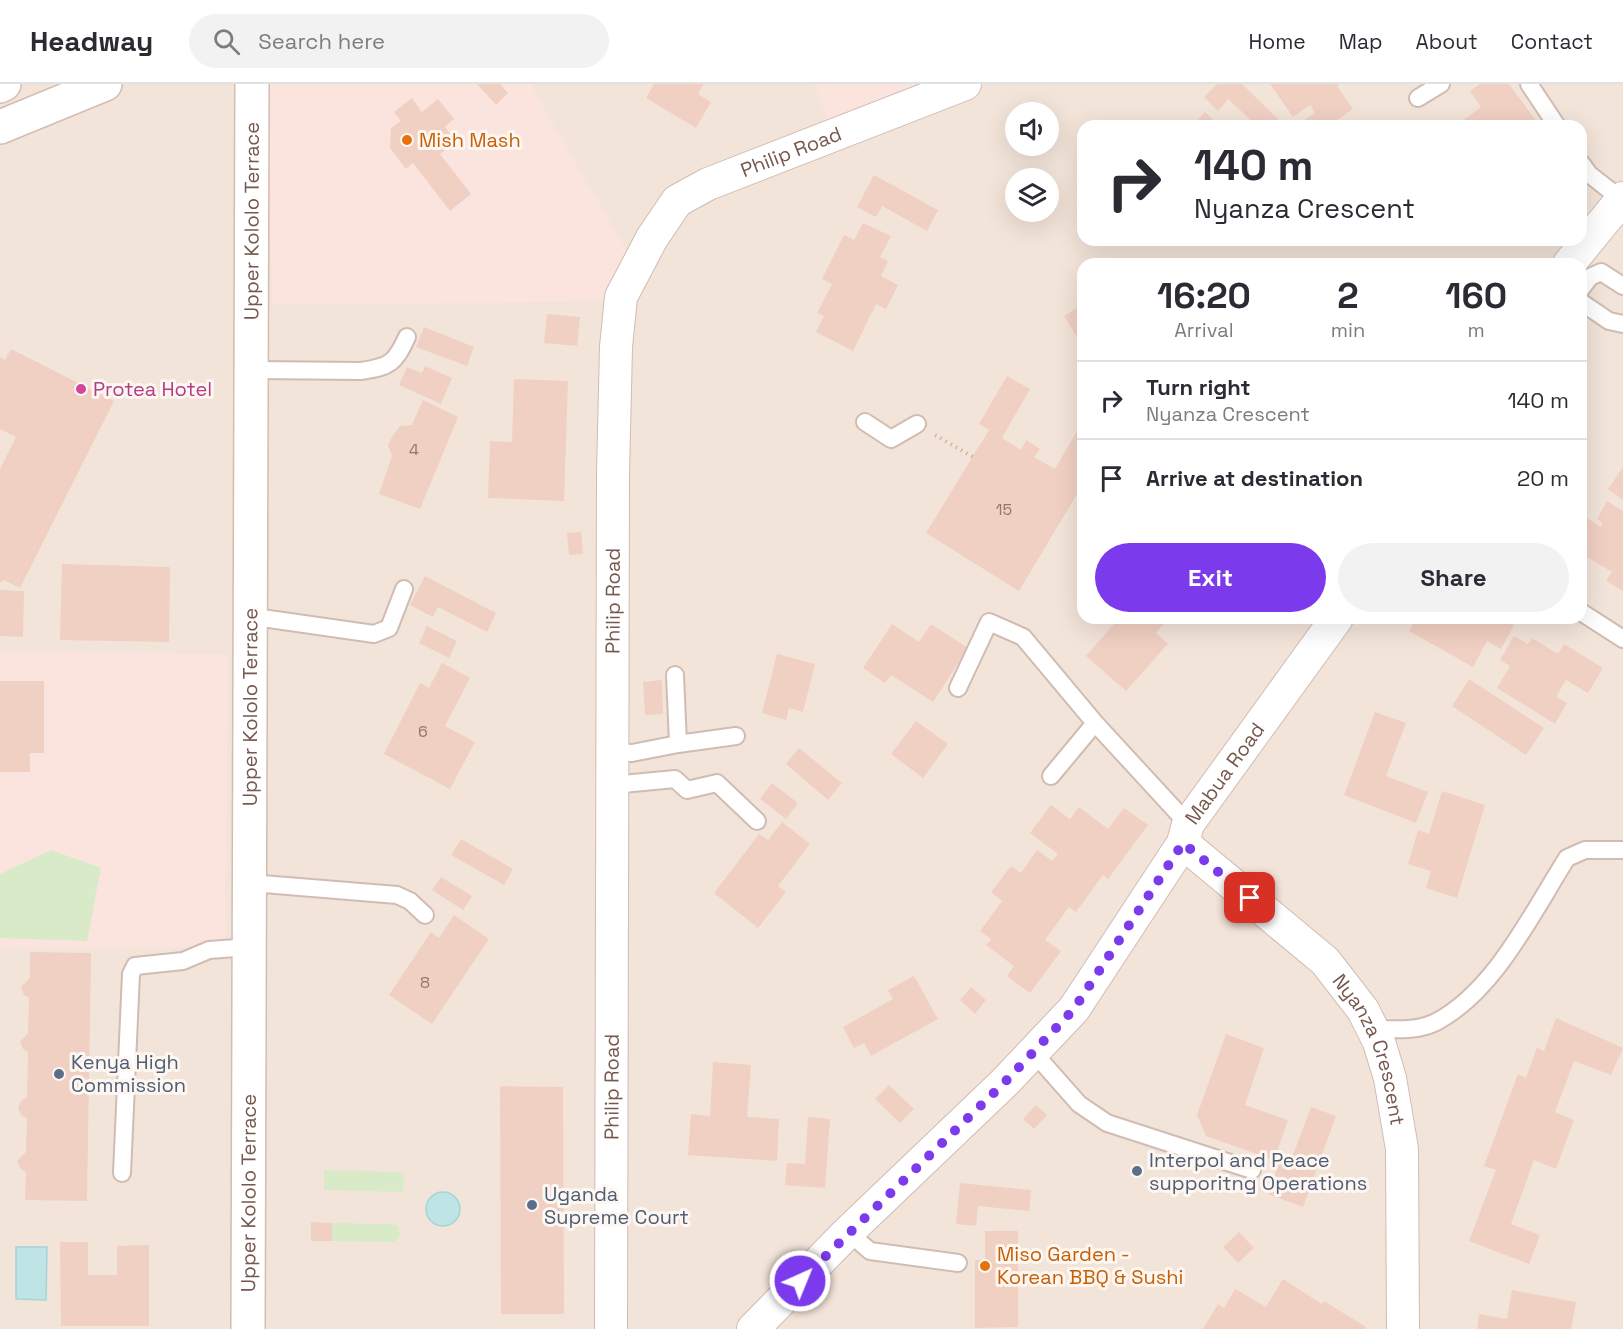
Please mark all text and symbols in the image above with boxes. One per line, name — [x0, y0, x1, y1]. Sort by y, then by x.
search box — [189, 14, 609, 68]
text: Headway — [30, 23, 153, 59]
icon: search — [210, 25, 243, 58]
text: Search here — [258, 27, 385, 55]
text: Home — [1248, 28, 1306, 55]
text: Map — [1339, 28, 1383, 55]
text: About — [1416, 28, 1478, 55]
text: Contact — [1511, 28, 1593, 55]
map controls — [1005, 102, 1059, 222]
button: sound — [1005, 102, 1059, 156]
street label: Philip Road — [737, 120, 845, 183]
street label: Upper Kololo Terrace — [238, 122, 265, 320]
place label: Mish Mash — [419, 127, 521, 153]
marker: Mish Mash — [400, 133, 414, 147]
text: 140 m — [1194, 139, 1313, 192]
icon: right — [1095, 144, 1173, 222]
button: layers — [1005, 168, 1059, 222]
text: Nyanza Crescent — [1194, 191, 1415, 226]
text: 16:20 — [1157, 273, 1251, 319]
text: 2 — [1337, 273, 1359, 319]
text: 160 — [1445, 273, 1507, 319]
text: Arrival — [1174, 317, 1234, 343]
text: min — [1331, 317, 1365, 343]
text: m — [1467, 317, 1485, 343]
text: Turn right — [1146, 373, 1251, 401]
place label: Protea Hotel — [93, 376, 212, 402]
marker: Protea Hotel — [74, 382, 88, 396]
icon: right — [1095, 384, 1128, 417]
text: 140 m — [1507, 386, 1569, 414]
text: Nyanza Crescent — [1146, 401, 1310, 427]
house number: 4 — [409, 439, 419, 460]
icon: arrive — [1095, 462, 1128, 495]
text: Arrive at destination — [1146, 464, 1363, 492]
text: 20 m — [1517, 464, 1569, 492]
house number: 15 — [996, 499, 1012, 520]
button: Exit — [1095, 543, 1326, 612]
button: Share — [1338, 543, 1569, 612]
street label: Philip Road — [600, 548, 626, 654]
street label: Upper Kololo Terrace — [237, 608, 263, 806]
street label: Mabua Road — [1179, 717, 1270, 830]
house number: 6 — [418, 721, 428, 742]
pin — [1224, 872, 1275, 923]
icon: arrive — [1233, 881, 1266, 914]
street label: Nyanza Crescent — [1327, 968, 1411, 1127]
house number: 8 — [420, 972, 430, 993]
street label: Philip Road — [598, 1034, 625, 1140]
place label: Kenya High Commission — [71, 1049, 186, 1098]
marker: Kenya High Commission — [52, 1067, 66, 1081]
street label: Upper Kololo Terrace — [235, 1094, 262, 1292]
place label: Interpol and Peace supporitng Operations — [1149, 1147, 1367, 1196]
marker: Interpol and Peace supporitng Operations — [1130, 1164, 1144, 1178]
place label: Uganda Supreme Court — [544, 1181, 689, 1230]
marker: Uganda Supreme Court — [525, 1198, 539, 1212]
place label: Miso Garden - Korean BBQ & Sushi — [997, 1241, 1183, 1290]
position arrow — [768, 1249, 832, 1313]
marker: Miso Garden - Korean BBQ & Sushi — [978, 1259, 992, 1273]

